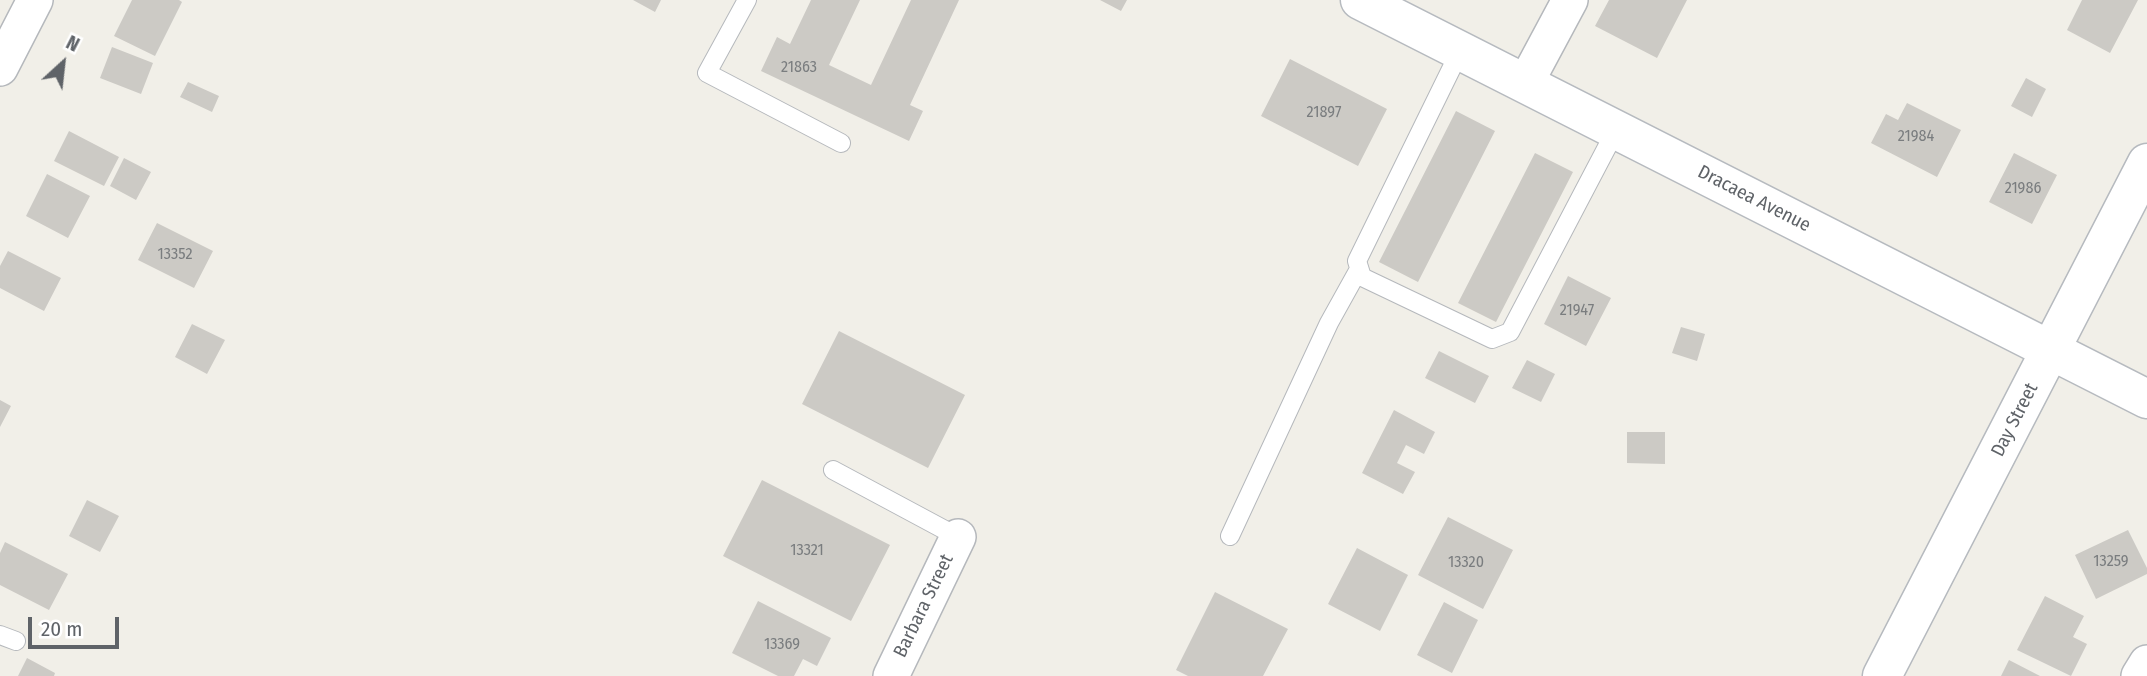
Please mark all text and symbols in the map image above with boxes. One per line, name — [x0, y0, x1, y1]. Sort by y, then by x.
north arrow — [28, 28, 98, 98]
text: N — [62, 31, 83, 57]
house number: 21863 — [781, 58, 817, 78]
house number: 21897 — [1307, 103, 1341, 123]
house number: 21984 — [1898, 127, 1934, 147]
street label: Dracaea Avenue — [1694, 161, 1814, 237]
house number: 21986 — [2005, 179, 2041, 199]
house number: 13352 — [158, 245, 192, 265]
house number: 21947 — [1560, 301, 1594, 321]
street label: Day Street — [1987, 379, 2043, 461]
house number: 13321 — [790, 541, 824, 561]
street label: Barbara Street — [889, 551, 959, 661]
house number: 13259 — [2093, 552, 2129, 572]
house number: 13320 — [1448, 553, 1484, 573]
scale bar — [32, 602, 122, 646]
text: 20 m — [41, 616, 82, 642]
house number: 13369 — [764, 635, 800, 655]

